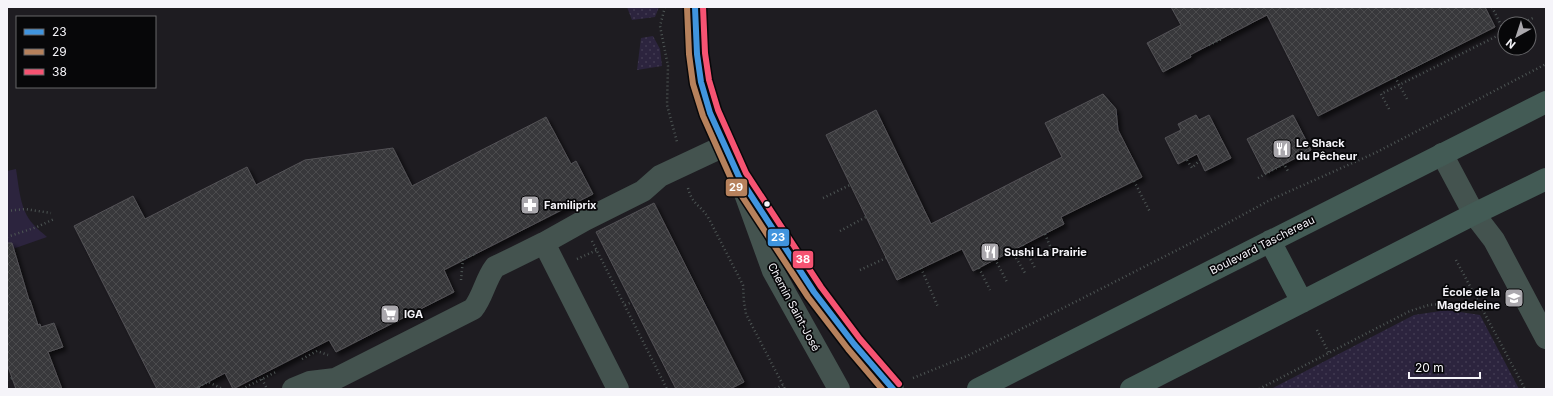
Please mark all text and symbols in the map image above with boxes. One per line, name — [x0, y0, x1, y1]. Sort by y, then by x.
legend — [16, 16, 156, 88]
north arrow — [1497, 16, 1537, 56]
text: 23 — [52, 24, 67, 39]
text: N — [1503, 36, 1518, 52]
text: 29 — [52, 44, 67, 59]
text: 38 — [52, 64, 67, 79]
place label: Le Shack du Pêcheur — [1296, 136, 1358, 163]
restaurant icon: Le Shack du Pêcheur — [1271, 138, 1293, 160]
line badge: 29 — [725, 178, 748, 197]
text: 29 — [729, 180, 743, 194]
pharmacy icon: Familiprix — [519, 194, 541, 216]
place label: Familiprix — [544, 198, 597, 212]
unlabelled marker — [762, 199, 772, 209]
street label: Boulevard Taschereau — [1207, 212, 1317, 278]
line badge: 23 — [767, 228, 790, 247]
text: 23 — [771, 230, 785, 244]
restaurant icon: Sushi La Prairie — [979, 241, 1001, 263]
place label: Sushi La Prairie — [1004, 245, 1087, 259]
line badge: 38 — [792, 250, 814, 269]
text: 38 — [796, 252, 810, 266]
street label: Chemin Saint-José — [765, 260, 823, 354]
place label: École de la Magdeleine — [1437, 285, 1500, 312]
school or university icon: École de la Magdeleine — [1503, 287, 1525, 309]
supermarket icon: IGA — [379, 303, 401, 325]
place label: IGA — [404, 307, 423, 321]
scale bar — [1409, 354, 1480, 380]
text: 20 m — [1415, 360, 1444, 375]

